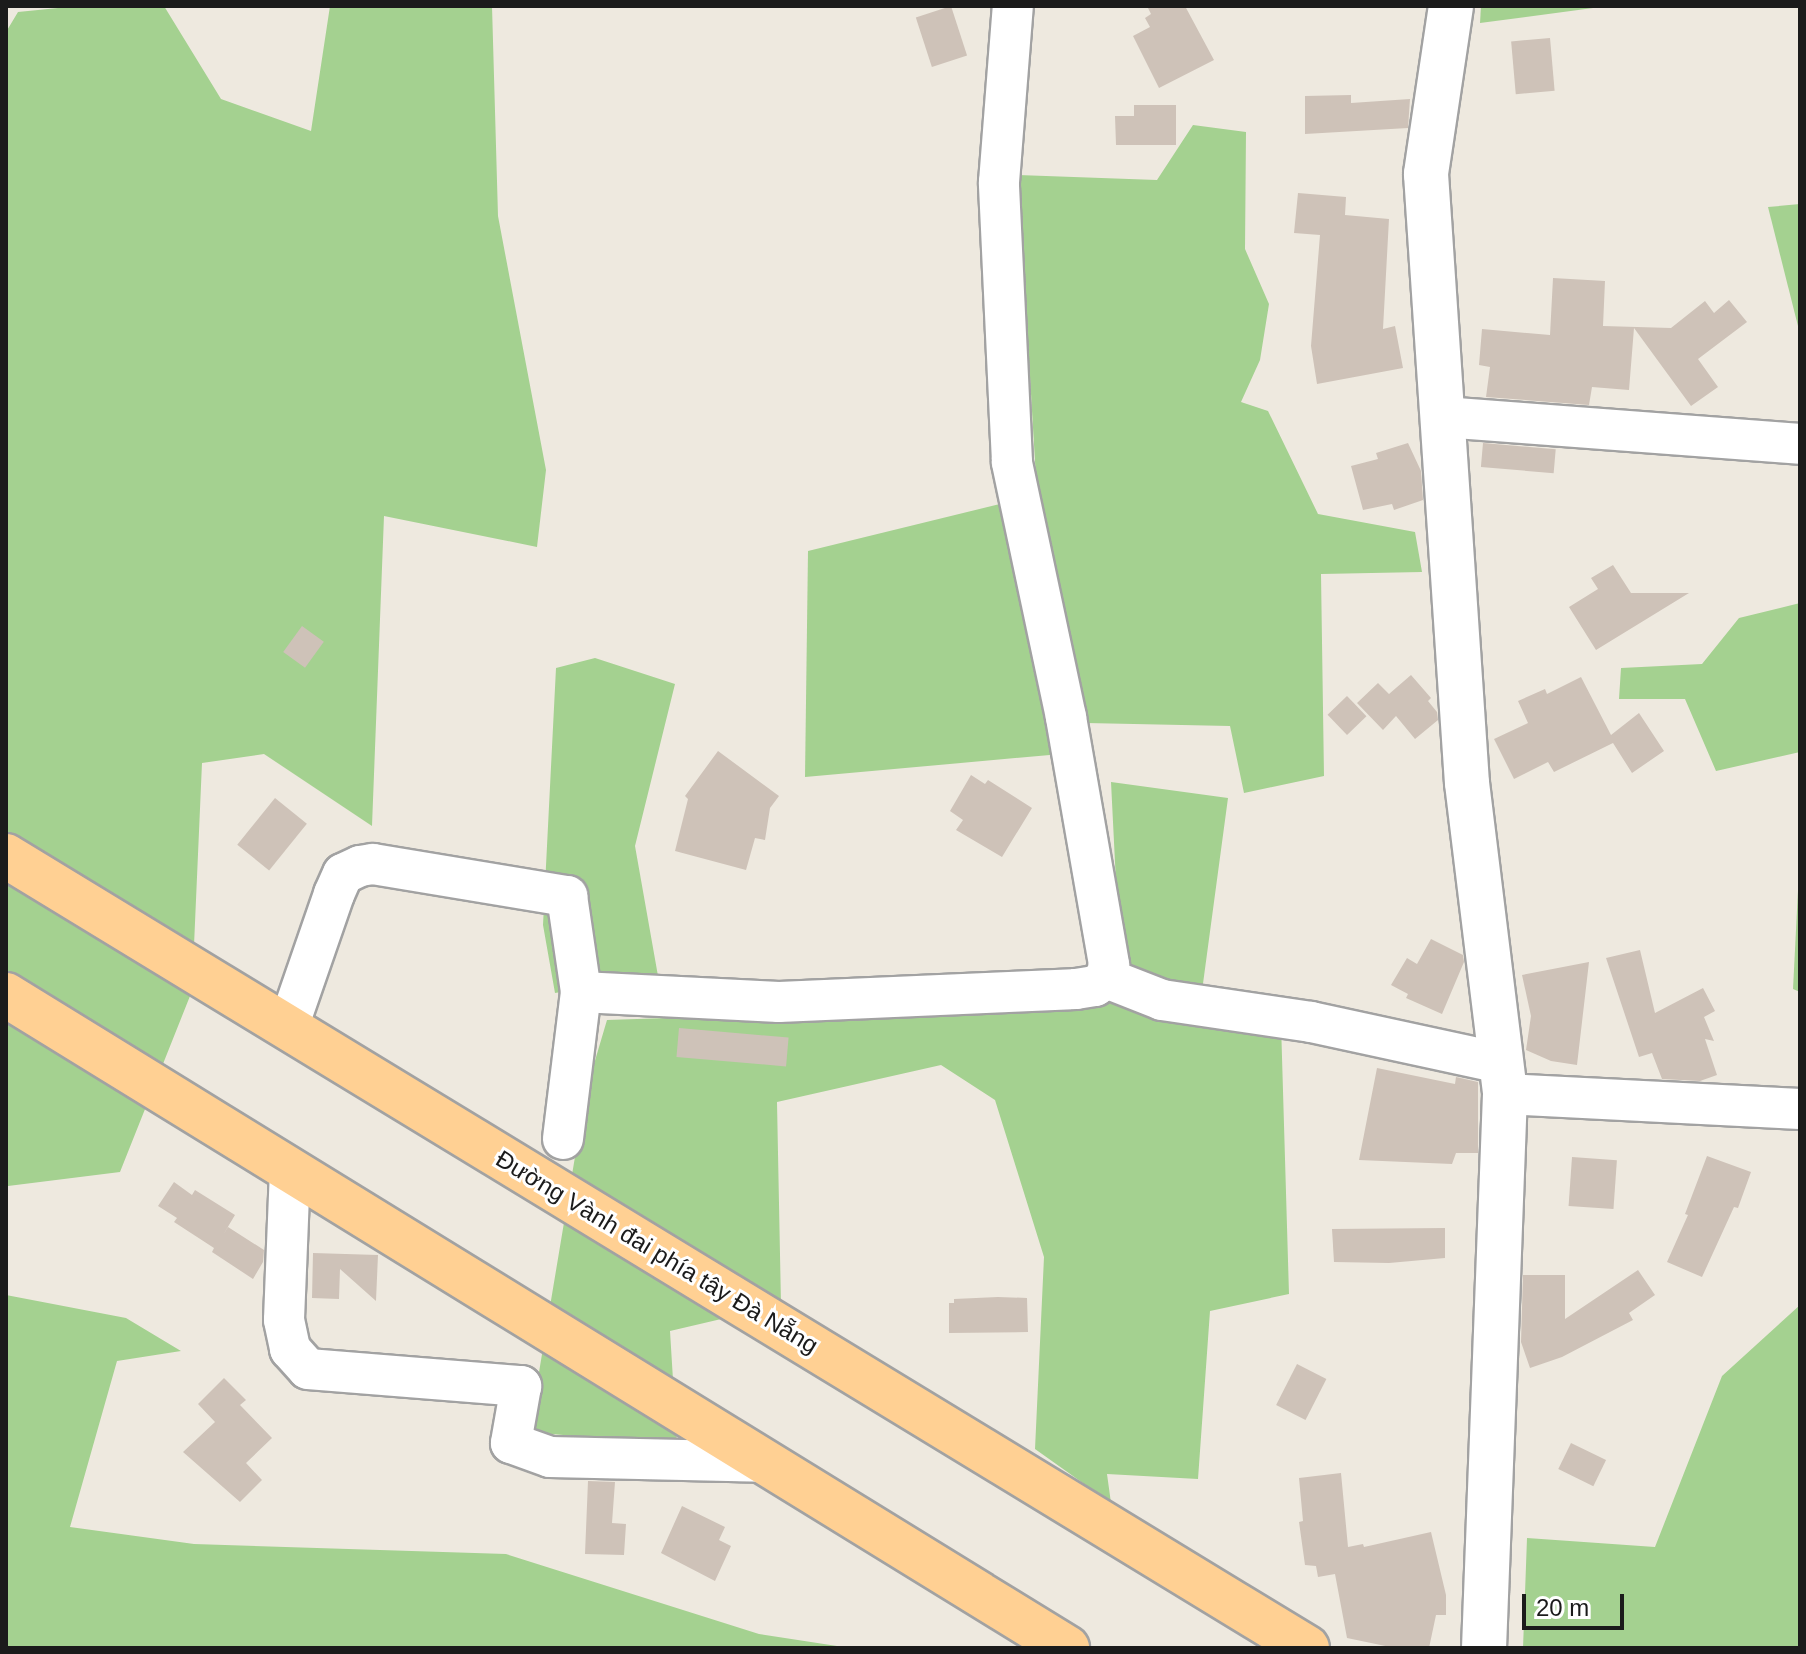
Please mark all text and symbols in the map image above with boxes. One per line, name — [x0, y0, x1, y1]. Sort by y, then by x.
street label: Đường Vành đai phía tây Đà Nẵng — [491, 1144, 823, 1360]
scale bar — [1526, 1578, 1628, 1628]
text: 20 m — [1536, 1594, 1589, 1621]

